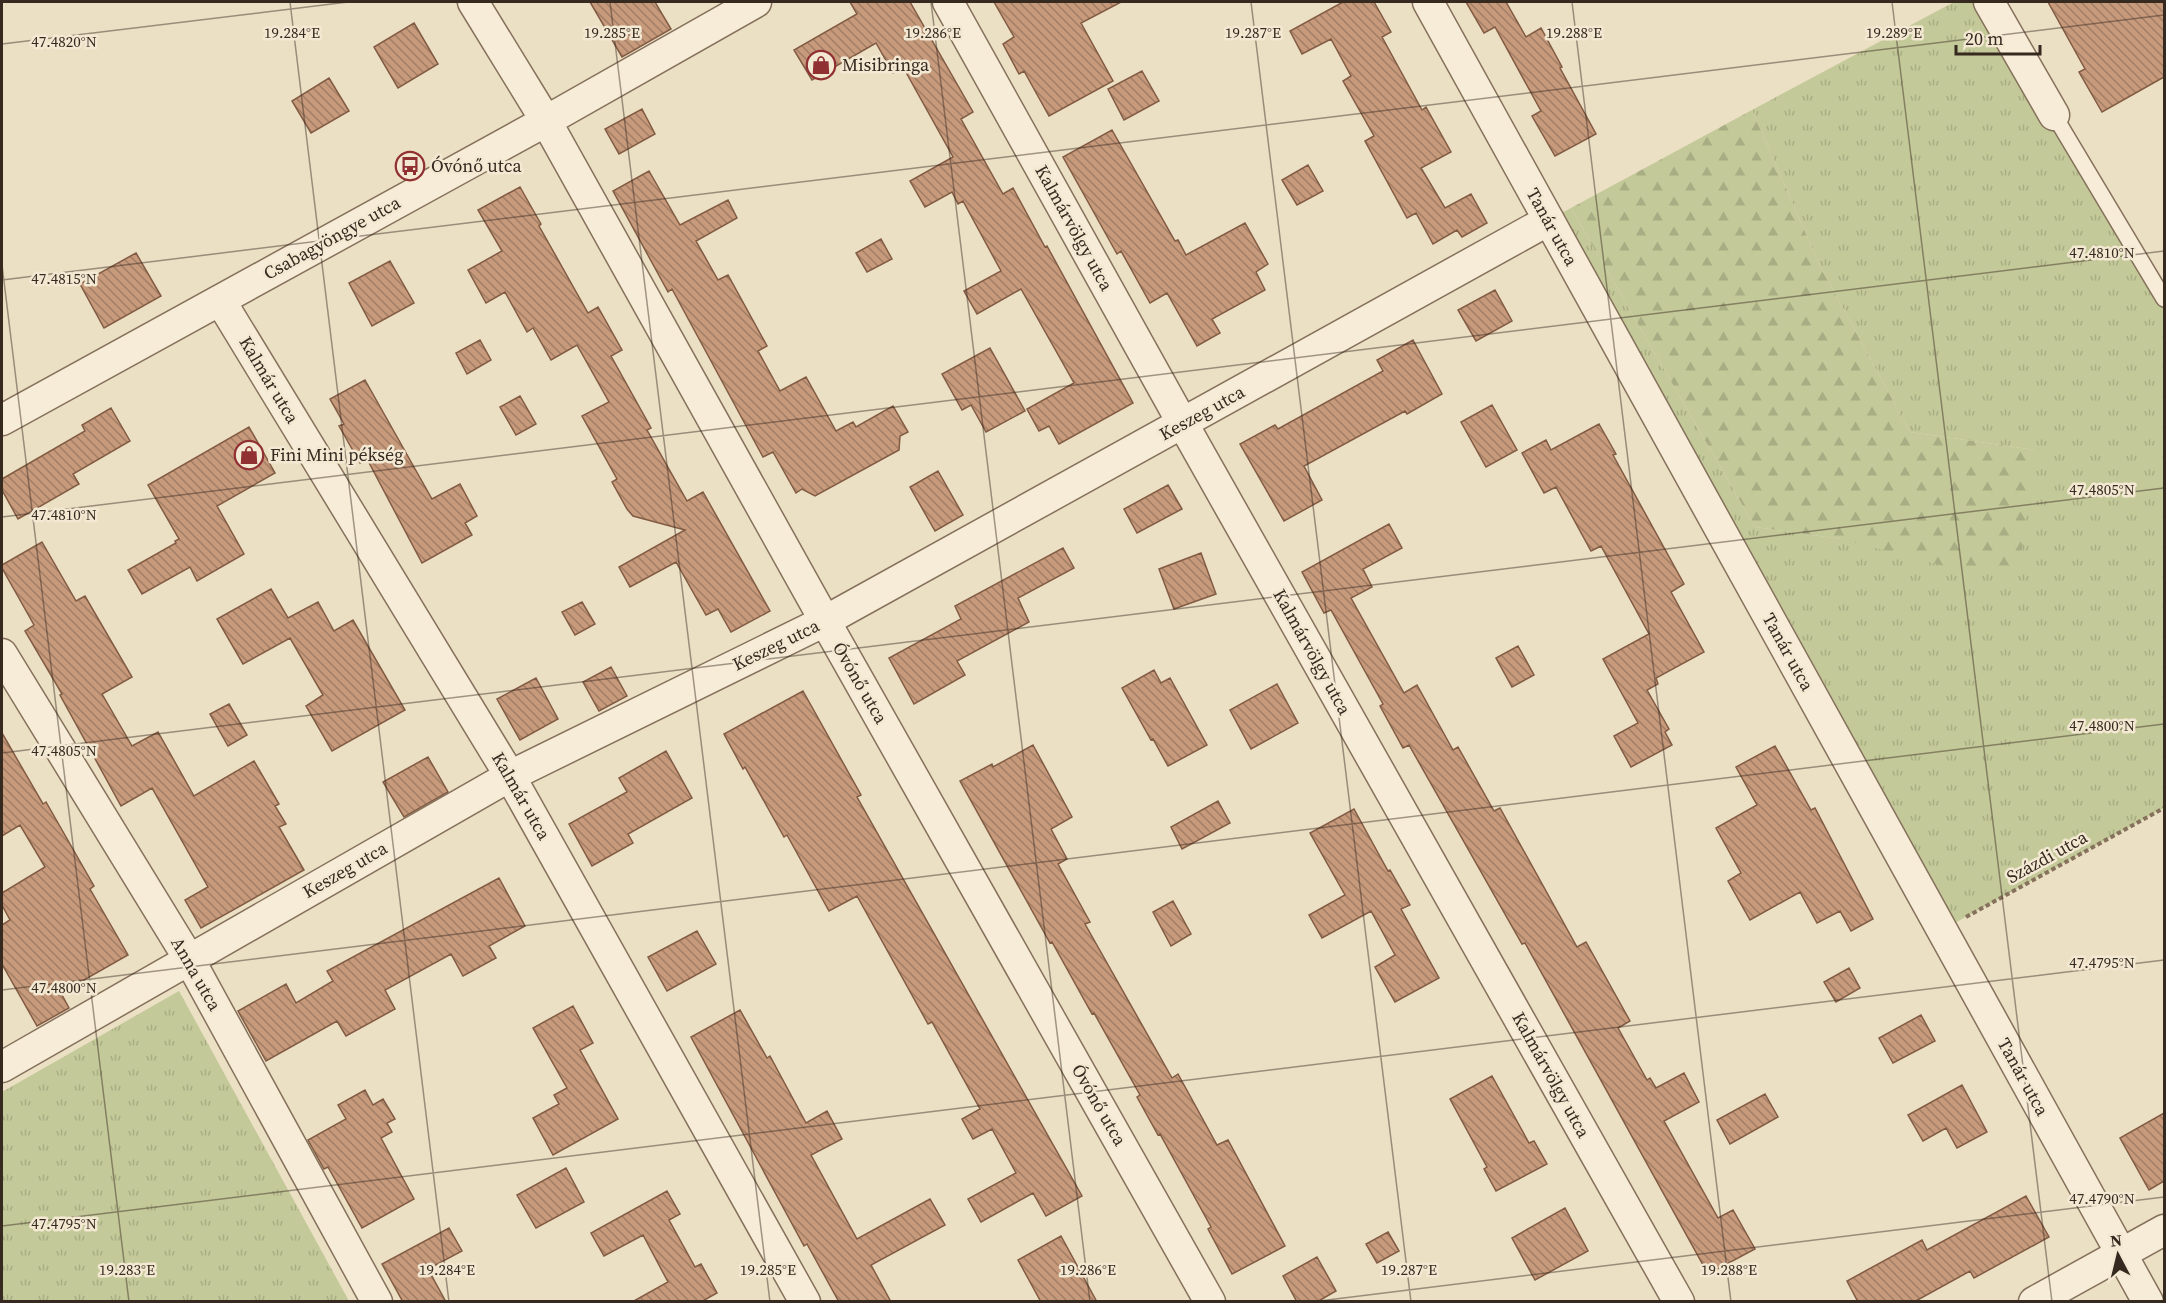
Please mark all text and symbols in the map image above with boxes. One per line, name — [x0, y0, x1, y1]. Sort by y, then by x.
scale bar — [1956, 18, 2040, 56]
text: 19.284°E — [264, 22, 320, 43]
text: 19.285°E — [584, 22, 640, 43]
text: 19.286°E — [905, 22, 961, 43]
text: 19.287°E — [1225, 22, 1281, 43]
text: 19.288°E — [1546, 22, 1602, 43]
text: 19.289°E — [1866, 22, 1922, 43]
text: 20 m — [1965, 26, 2003, 51]
text: 47.4820°N — [31, 31, 97, 52]
shop icon: Misibringa — [805, 49, 837, 81]
place label: Misibringa — [842, 52, 930, 77]
bus stop icon: Óvónő utca — [394, 150, 426, 182]
place label: Óvónő utca — [431, 153, 522, 178]
street label: Kalmárvölgy utca — [1030, 160, 1120, 296]
street label: Tanár utca — [1521, 183, 1584, 271]
street label: Csabagyöngye utca — [259, 189, 405, 286]
text: 47.4810°N — [2069, 242, 2135, 263]
text: 47.4815°N — [31, 268, 97, 289]
street label: Kalmár utca — [234, 331, 306, 429]
street label: Keszeg utca — [1155, 378, 1250, 446]
shop icon: Fini Mini pékség — [233, 439, 265, 471]
place label: Fini Mini pékség — [270, 442, 404, 467]
text: 47.4805°N — [2069, 479, 2135, 500]
text: 47.4810°N — [31, 504, 97, 525]
street label: Kalmárvölgy utca — [1268, 584, 1358, 720]
street label: Tanár utca — [1757, 608, 1820, 696]
street label: Keszeg utca — [728, 612, 824, 676]
street label: Óvónő utca — [827, 637, 894, 729]
text: 47.4800°N — [2069, 715, 2135, 736]
text: 47.4805°N — [31, 740, 97, 761]
street label: Kalmár utca — [486, 747, 557, 845]
street label: Százdi utca — [2002, 824, 2092, 889]
street label: Keszeg utca — [298, 835, 392, 904]
street label: Anna utca — [165, 932, 228, 1016]
text: 47.4795°N — [2069, 952, 2135, 973]
text: 47.4800°N — [31, 977, 97, 998]
street label: Kalmárvölgy utca — [1507, 1007, 1597, 1143]
street label: Tanár utca — [1992, 1033, 2055, 1121]
street label: Óvónő utca — [1066, 1059, 1133, 1151]
text: 47.4790°N — [2069, 1188, 2135, 1209]
text: 47.4795°N — [31, 1213, 97, 1234]
north arrow — [2088, 1225, 2148, 1285]
text: N — [2109, 1228, 2124, 1252]
text: 19.283°E — [99, 1259, 155, 1280]
text: 19.284°E — [419, 1259, 475, 1280]
text: 19.285°E — [740, 1259, 796, 1280]
text: 19.286°E — [1060, 1259, 1116, 1280]
text: 19.287°E — [1381, 1259, 1437, 1280]
text: 19.288°E — [1701, 1259, 1757, 1280]

